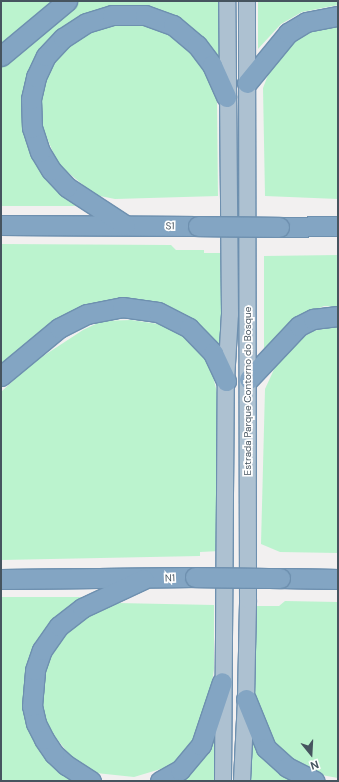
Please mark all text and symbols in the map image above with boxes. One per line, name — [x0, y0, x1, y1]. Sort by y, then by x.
street label: S1 — [165, 220, 175, 232]
street label: Estrada Parque Contorno do Bosque — [242, 307, 254, 475]
street label: N1 — [165, 572, 175, 584]
north arrow — [291, 734, 331, 774]
text: N — [309, 758, 321, 773]

